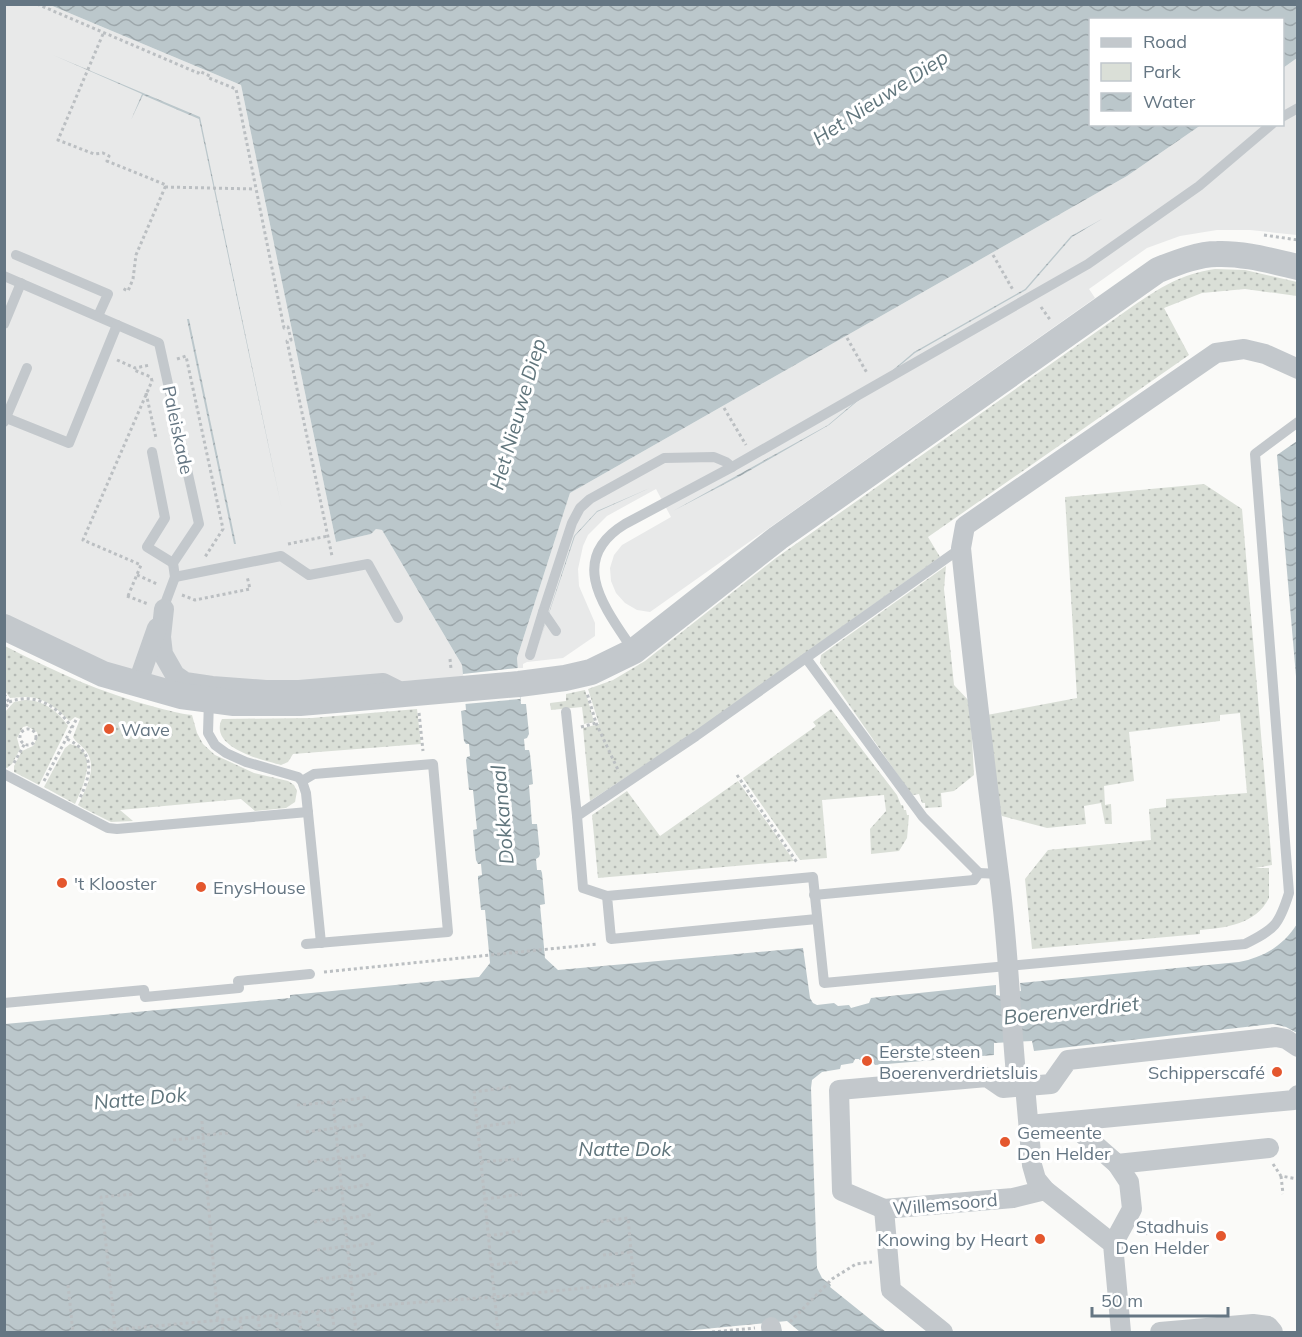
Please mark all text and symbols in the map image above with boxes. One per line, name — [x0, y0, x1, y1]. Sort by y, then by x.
legend — [1089, 18, 1284, 126]
text: Road — [1143, 30, 1187, 53]
water label: Het Nieuwe Diep — [808, 44, 952, 150]
text: Park — [1143, 60, 1182, 83]
text: Water — [1143, 90, 1196, 113]
water label: Het Nieuwe Diep — [483, 335, 551, 493]
street label: Paleiskade — [157, 384, 199, 476]
place label: Wave — [121, 718, 170, 741]
marker: Wave — [102, 722, 116, 736]
water label: Dokkanaal — [485, 764, 519, 866]
place label: 't Klooster — [74, 872, 157, 895]
marker: 't Klooster — [55, 876, 69, 890]
place label: EnysHouse — [213, 876, 306, 899]
marker: EnysHouse — [194, 880, 208, 894]
water label: Boerenverdriet — [1002, 990, 1141, 1030]
place label: Eerste steen Boerenverdrietsluis — [879, 1040, 1038, 1084]
marker: Eerste steen Boerenverdrietsluis — [860, 1054, 874, 1068]
place label: Schipperscafé — [1148, 1061, 1265, 1084]
marker: Schipperscafé — [1270, 1065, 1284, 1079]
water label: Natte Dok — [92, 1081, 188, 1115]
place label: Gemeente Den Helder — [1017, 1121, 1111, 1165]
marker: Gemeente Den Helder — [998, 1135, 1012, 1149]
water label: Natte Dok — [578, 1136, 672, 1161]
street label: Willemsoord — [892, 1188, 998, 1220]
place label: Stadhuis Den Helder — [1116, 1215, 1209, 1259]
place label: Knowing by Heart — [877, 1228, 1028, 1251]
marker: Stadhuis Den Helder — [1214, 1229, 1228, 1243]
marker: Knowing by Heart — [1033, 1232, 1047, 1246]
scale bar — [1092, 1280, 1228, 1318]
text: 50 m — [1101, 1289, 1143, 1312]

